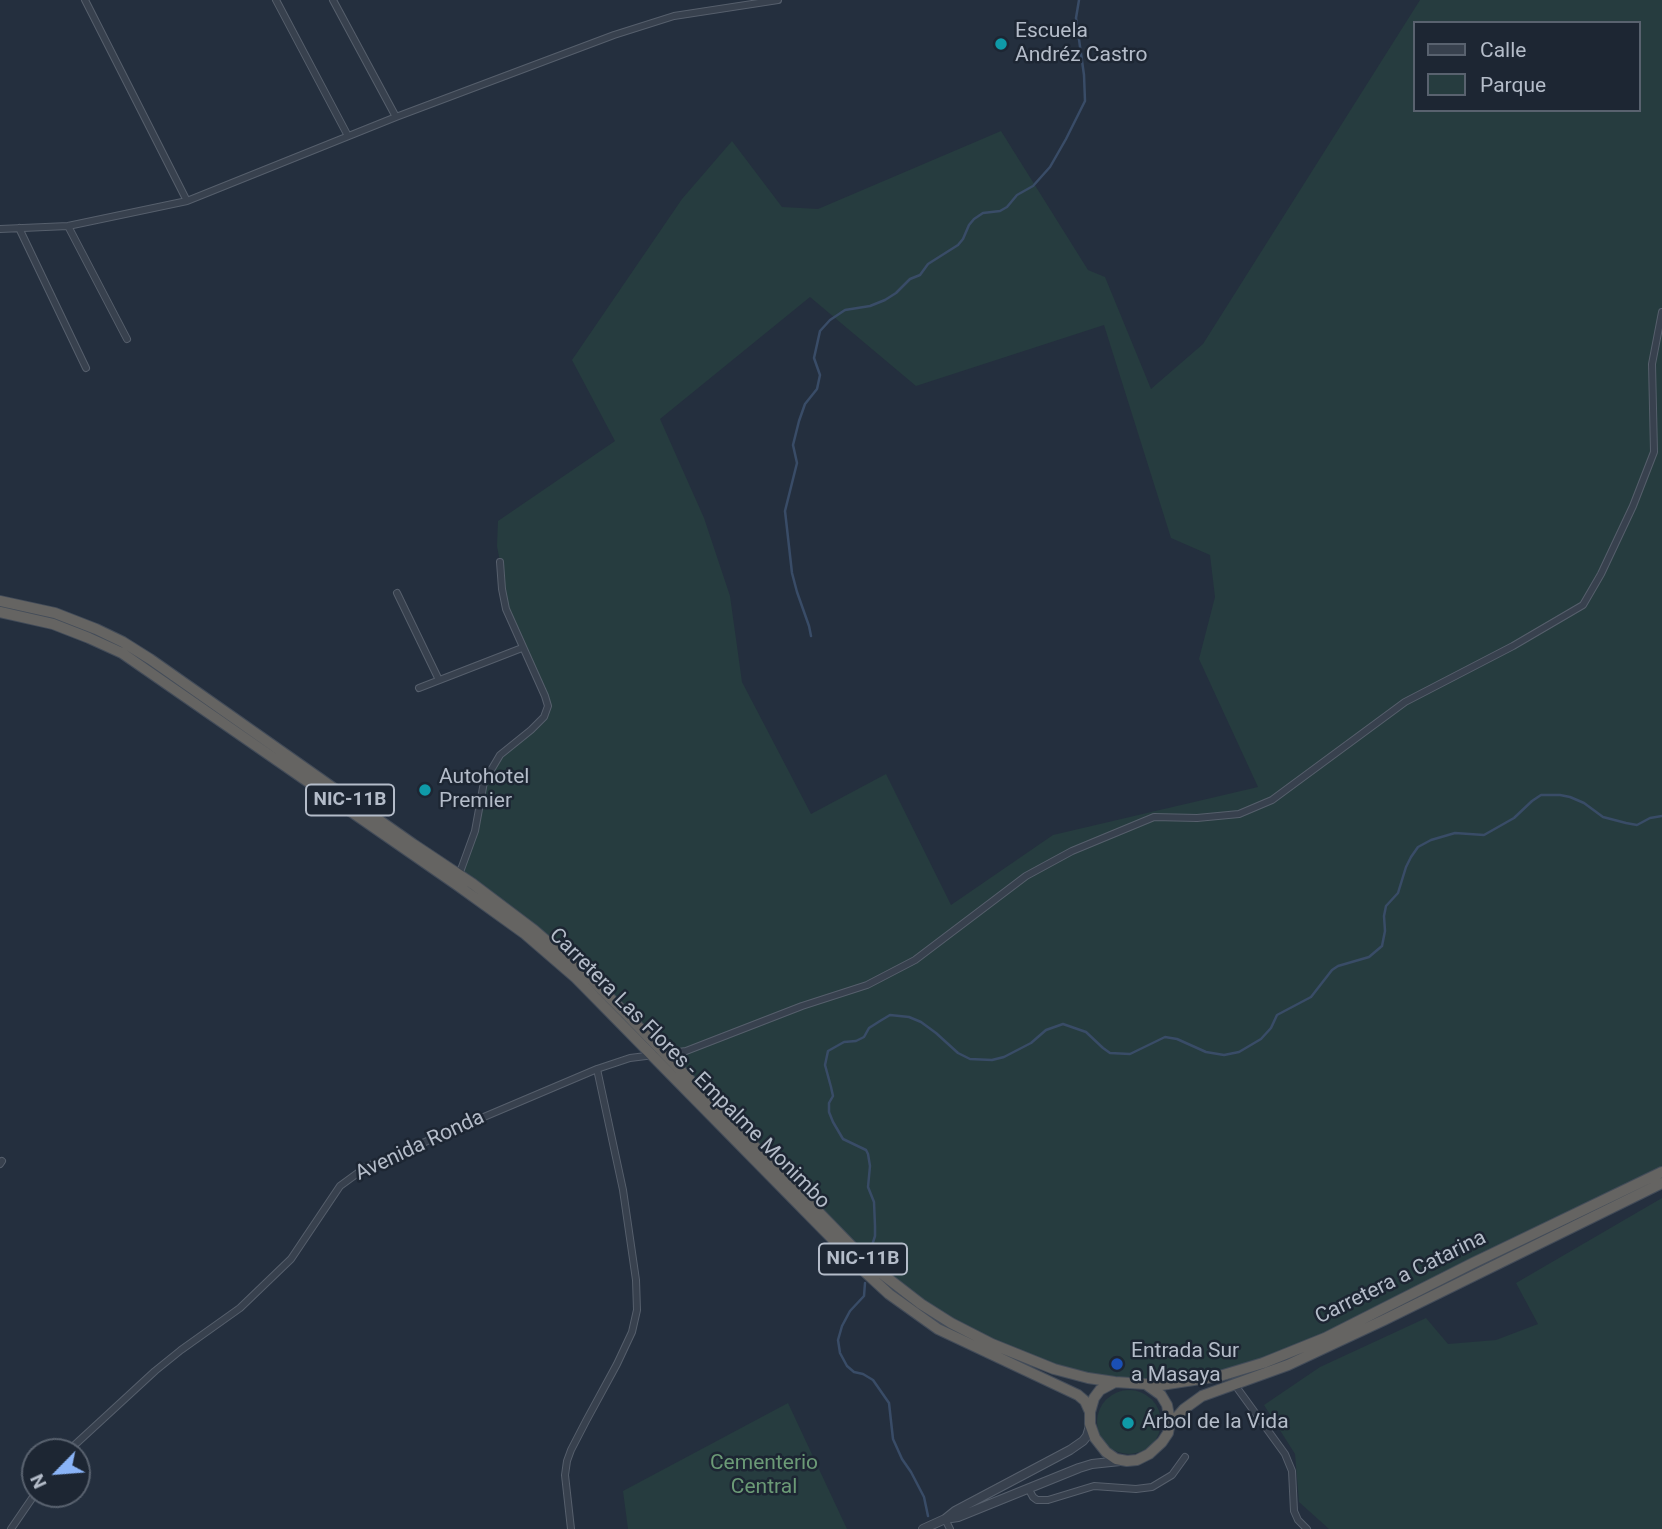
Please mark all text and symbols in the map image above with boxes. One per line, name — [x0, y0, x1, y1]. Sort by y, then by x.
place label: Escuela Andréz Castro — [1015, 19, 1148, 69]
legend — [1414, 21, 1641, 112]
marker: Escuela Andréz Castro — [993, 36, 1009, 52]
text: Calle — [1480, 38, 1526, 62]
text: Parque — [1480, 73, 1546, 97]
place label: Autohotel Premier — [439, 765, 529, 815]
marker: Autohotel Premier — [417, 782, 433, 798]
road number: NIC-11B — [306, 785, 394, 816]
street label: Carretera Las Flores - Empalme Monimbo — [543, 923, 835, 1215]
street label: Avenida Ronda — [352, 1105, 488, 1187]
street label: Carretera a Catarina — [1311, 1226, 1491, 1330]
road number: NIC-11B — [819, 1244, 907, 1274]
place label: Entrada Sur a Masaya — [1131, 1339, 1239, 1389]
marker: Entrada Sur a Masaya — [1109, 1356, 1125, 1372]
place label: Árbol de la Vida — [1142, 1410, 1289, 1436]
marker: Árbol de la Vida — [1120, 1415, 1136, 1431]
north arrow — [21, 1438, 91, 1508]
park label: Cementerio Central — [710, 1451, 818, 1501]
text: N — [25, 1470, 52, 1492]

